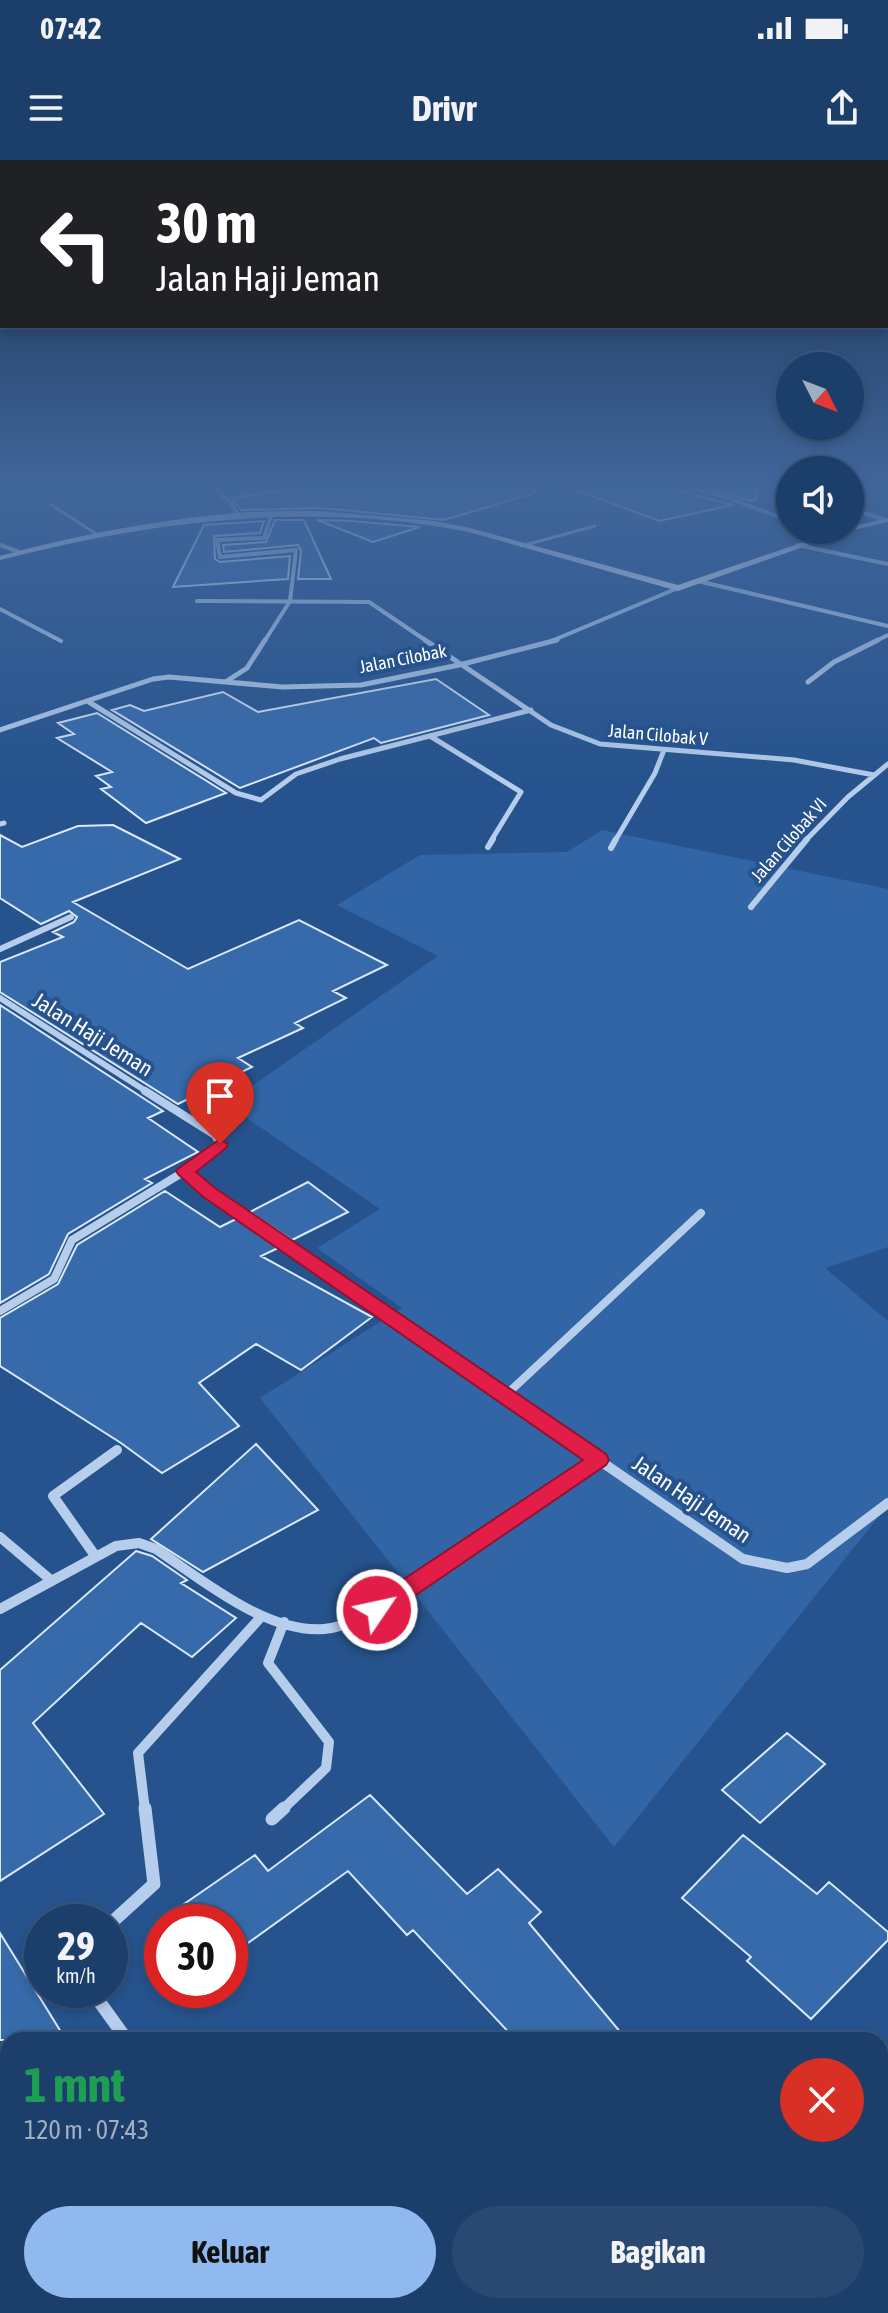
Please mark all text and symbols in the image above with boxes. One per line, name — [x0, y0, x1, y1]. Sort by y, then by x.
text: 07:42 — [40, 11, 102, 45]
icon: menu — [24, 86, 68, 130]
icon: share — [820, 86, 864, 130]
text: Drivr — [412, 87, 476, 129]
text: 30 m — [156, 191, 257, 255]
icon: left — [24, 192, 128, 296]
text: Jalan Haji Jeman — [156, 257, 380, 299]
north arrow — [776, 352, 864, 440]
map controls — [776, 352, 864, 544]
button: sound — [776, 456, 864, 544]
street label: Jalan Cilobak — [357, 640, 448, 677]
street label: Jalan Cilobak V — [607, 720, 709, 749]
street label: Jalan Cilobak VI — [746, 793, 831, 886]
street label: Jalan Haji Jeman — [28, 987, 158, 1081]
pin — [186, 1062, 254, 1144]
icon: arrive — [198, 1074, 242, 1118]
street label: Jalan Haji Jeman — [628, 1450, 756, 1548]
position arrow — [335, 1568, 419, 1652]
speed limit sign: 30 — [144, 1904, 248, 2008]
text: 29 — [57, 1923, 95, 1968]
text: km/h — [56, 1964, 96, 1987]
text: 1 mnt — [24, 2057, 125, 2112]
button: close — [780, 2058, 864, 2142]
text: 120 m · 07:43 — [24, 2115, 149, 2145]
button: Keluar — [24, 2206, 436, 2298]
button: Bagikan — [452, 2206, 864, 2298]

